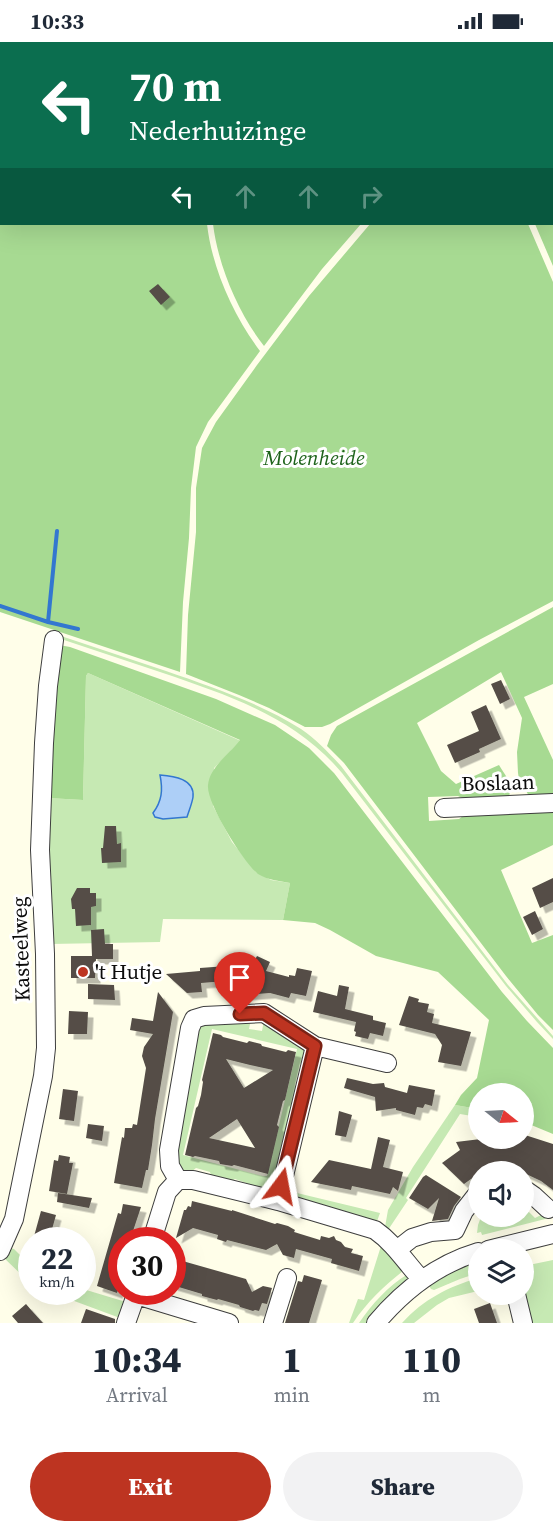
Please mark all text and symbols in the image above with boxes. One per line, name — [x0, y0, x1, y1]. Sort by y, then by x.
text: 10:33 — [30, 6, 84, 36]
text: 70 m — [129, 57, 222, 115]
icon: left — [30, 66, 108, 144]
text: Nederhuizinge — [129, 112, 307, 149]
icon: left — [166, 180, 199, 213]
icon: ahead — [229, 180, 262, 213]
icon: ahead — [292, 180, 325, 213]
icon: right — [355, 180, 388, 213]
park label: Molenheide — [263, 443, 365, 472]
street label: Boslaan — [461, 767, 536, 798]
street label: Kasteelweg — [4, 896, 37, 1002]
pin — [214, 952, 265, 1014]
place label: 't Hutje — [95, 957, 162, 986]
icon: arrive — [223, 961, 256, 994]
marker: 't Hutje — [76, 965, 90, 979]
north arrow — [468, 1083, 534, 1149]
map controls — [468, 1083, 534, 1305]
position arrow — [249, 1154, 313, 1218]
button: sound — [468, 1161, 534, 1227]
speed limit sign: 30 — [108, 1227, 186, 1305]
text: 22 — [41, 1238, 73, 1279]
button: layers — [468, 1239, 534, 1305]
text: km/h — [39, 1271, 75, 1292]
text: 10:34 — [92, 1335, 182, 1384]
text: 1 — [282, 1335, 302, 1384]
text: 110 — [402, 1335, 461, 1384]
text: Arrival — [106, 1381, 168, 1409]
text: min — [274, 1381, 310, 1409]
text: m — [422, 1381, 440, 1409]
button: Exit — [30, 1452, 271, 1521]
button: Share — [283, 1452, 523, 1521]

